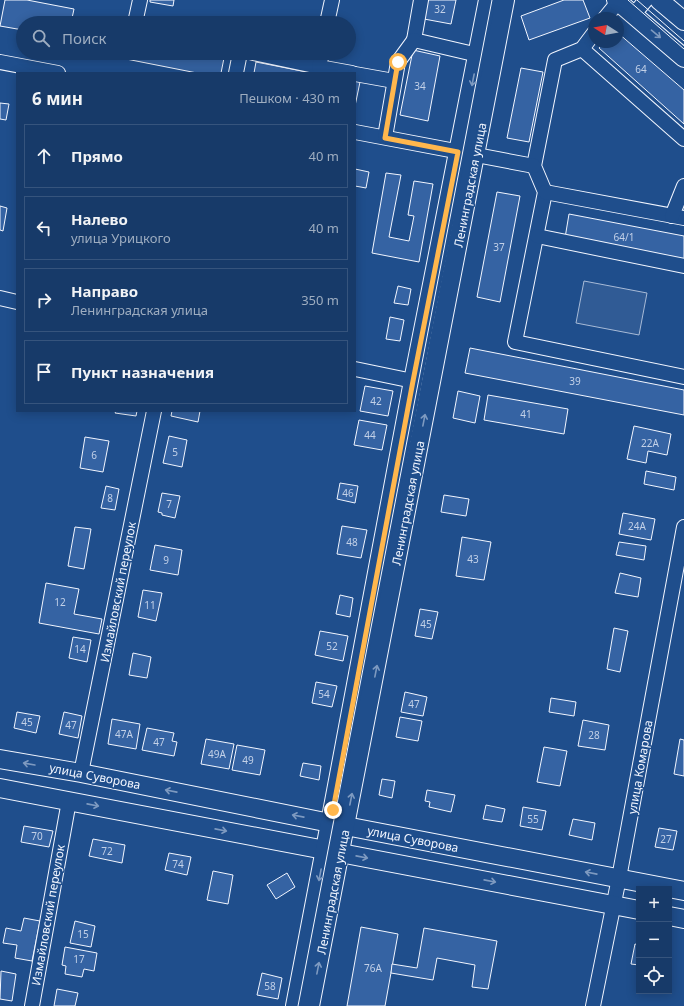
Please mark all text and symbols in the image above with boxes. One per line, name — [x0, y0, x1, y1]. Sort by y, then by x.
house number: 32 — [434, 2, 446, 16]
north arrow — [588, 12, 624, 48]
search box — [16, 16, 356, 60]
icon: search — [30, 27, 52, 49]
text: Поиск — [62, 28, 107, 48]
one-way arrow — [651, 30, 661, 39]
route start — [389, 53, 407, 71]
house number: 64 — [635, 62, 647, 76]
one-way arrow — [469, 73, 477, 86]
house number: 34 — [414, 79, 426, 93]
text: 6 мин — [32, 87, 83, 110]
text: Пешком · 430 m — [239, 89, 340, 107]
street label: Ленинградская улица — [450, 121, 490, 249]
icon: ahead — [33, 145, 55, 167]
text: Прямо — [71, 146, 123, 166]
text: 40 m — [309, 147, 339, 165]
text: Налево — [71, 209, 128, 229]
icon: left — [33, 217, 55, 239]
text: 40 m — [309, 219, 339, 237]
text: улица Урицкого — [71, 229, 171, 247]
house number: 64/1 — [614, 230, 634, 244]
house number: 37 — [493, 240, 505, 254]
text: Направо — [71, 281, 138, 301]
icon: right — [33, 289, 55, 311]
text: 350 m — [301, 291, 339, 309]
text: Ленинградская улица — [71, 301, 208, 319]
icon: arrive — [33, 361, 55, 383]
text: Пункт назначения — [71, 362, 214, 382]
house number: 39 — [569, 374, 581, 388]
house number: 42 — [370, 394, 382, 408]
house number: 41 — [520, 407, 532, 421]
one-way arrow — [421, 414, 429, 427]
house number: 44 — [364, 428, 376, 442]
house number: 22А — [641, 436, 660, 450]
street label: Ленинградская улица — [388, 439, 428, 567]
house number: 5 — [172, 445, 178, 459]
house number: 6 — [91, 448, 97, 462]
house number: 46 — [342, 486, 354, 500]
house number: 8 — [107, 491, 113, 505]
house number: 7 — [166, 497, 172, 511]
house number: 24А — [628, 519, 647, 533]
street label: Измайловский переулок — [96, 520, 140, 664]
house number: 48 — [346, 535, 358, 549]
house number: 43 — [467, 552, 479, 566]
house number: 9 — [163, 553, 169, 567]
house number: 12 — [54, 595, 66, 609]
house number: 11 — [144, 598, 156, 612]
house number: 45 — [420, 617, 432, 631]
house number: 52 — [326, 639, 338, 653]
house number: 14 — [74, 642, 86, 656]
one-way arrow — [372, 665, 380, 678]
house number: 54 — [318, 687, 330, 701]
house number: 47 — [408, 697, 420, 711]
house number: 45 — [21, 715, 33, 729]
house number: 47 — [65, 718, 77, 732]
street label: улица Комарова — [623, 719, 657, 815]
house number: 47А — [115, 727, 134, 741]
house number: 28 — [588, 728, 600, 742]
house number: 47 — [153, 735, 165, 749]
house number: 49А — [208, 747, 227, 761]
house number: 49 — [242, 753, 254, 767]
street label: улица Суворова — [48, 759, 142, 793]
one-way arrow — [23, 760, 36, 768]
one-way arrow — [164, 787, 177, 795]
one-way arrow — [348, 793, 356, 806]
route end — [324, 801, 342, 819]
one-way arrow — [86, 802, 99, 810]
one-way arrow — [292, 812, 305, 820]
house number: 55 — [527, 812, 539, 826]
street label: улица Суворова — [366, 822, 460, 856]
one-way arrow — [214, 826, 227, 834]
street label: Ленинградская улица — [313, 828, 353, 956]
house number: 70 — [31, 829, 43, 843]
house number: 27 — [660, 832, 672, 846]
street label: Измайловский переулок — [27, 842, 69, 987]
house number: 72 — [101, 844, 113, 858]
one-way arrow — [356, 853, 369, 861]
house number: 74 — [172, 857, 184, 871]
one-way arrow — [316, 868, 324, 881]
one-way arrow — [585, 868, 598, 876]
one-way arrow — [483, 878, 496, 886]
map controls — [636, 886, 672, 994]
button: + — [636, 886, 672, 922]
button: − — [636, 922, 672, 958]
house number: 15 — [77, 927, 89, 941]
house number: 17 — [73, 952, 85, 966]
button: locate — [636, 958, 672, 994]
house number: 76А — [364, 961, 383, 975]
one-way arrow — [314, 962, 322, 975]
house number: 58 — [264, 979, 276, 993]

